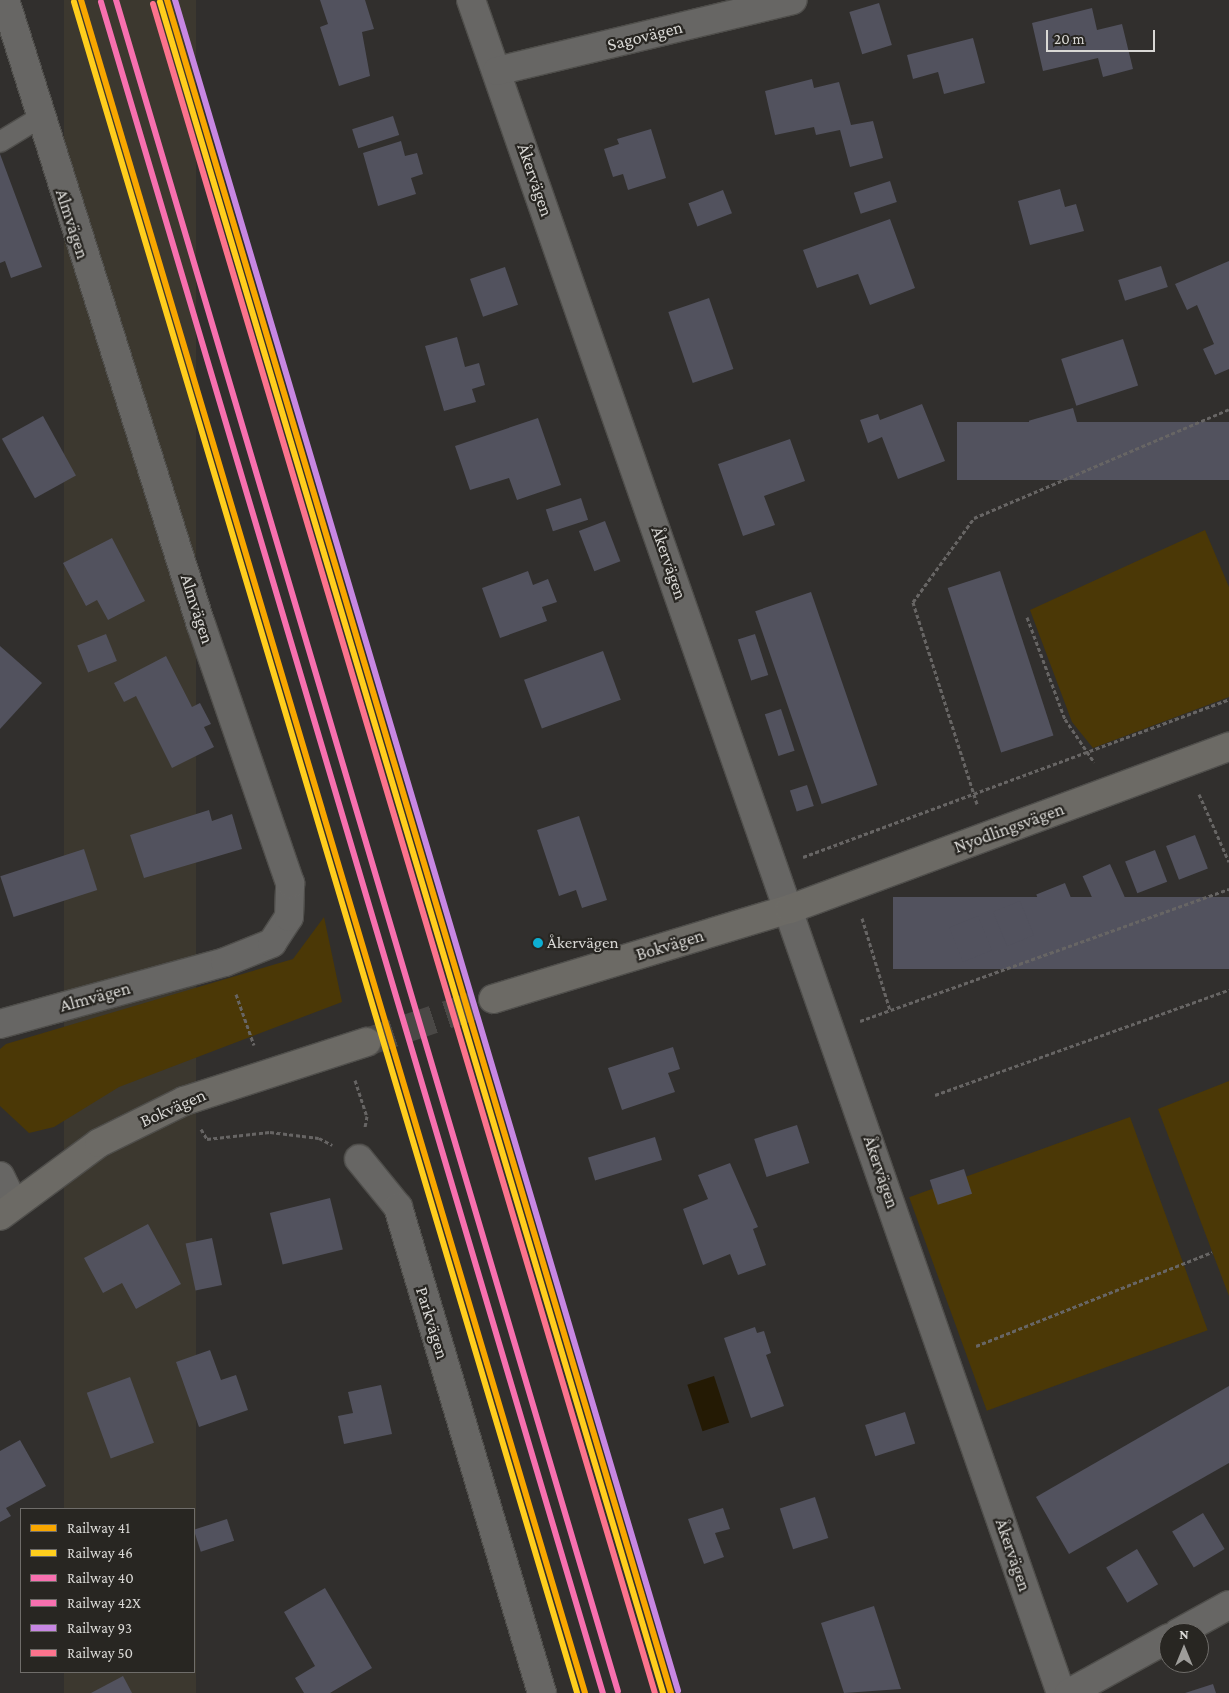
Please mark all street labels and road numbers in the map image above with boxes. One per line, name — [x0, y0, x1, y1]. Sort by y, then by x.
street label: Sagovägen — [605, 16, 685, 56]
street label: Åkervägen — [512, 141, 558, 219]
street label: Almvägen — [51, 186, 93, 262]
street label: Åkervägen — [646, 524, 692, 602]
street label: Almvägen — [176, 571, 218, 647]
street label: Nyodlingsvägen — [951, 798, 1067, 858]
street label: Bokvägen — [633, 924, 707, 966]
street label: Almvägen — [57, 977, 133, 1017]
street label: Bokvägen — [137, 1084, 209, 1132]
street label: Åkervägen — [858, 1133, 904, 1211]
street label: Parkvägen — [411, 1284, 453, 1362]
street label: Åkervägen — [990, 1516, 1036, 1594]

